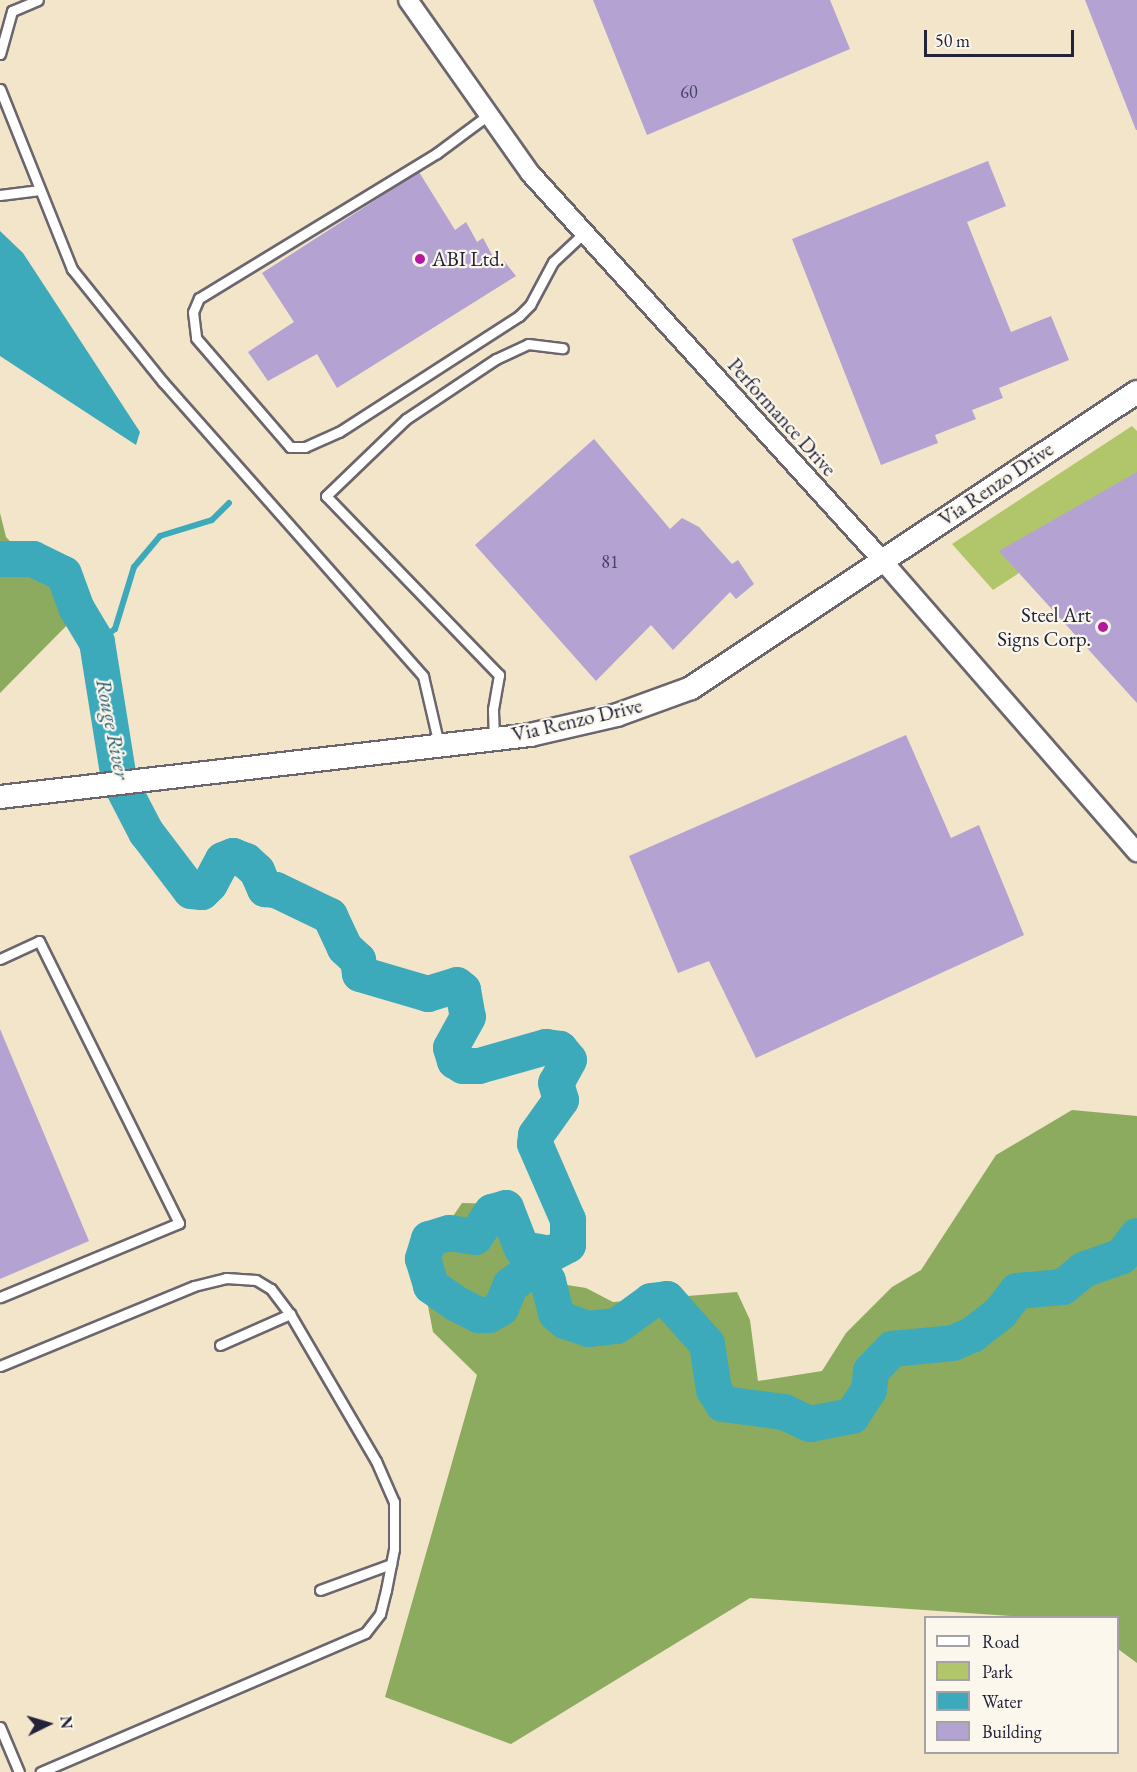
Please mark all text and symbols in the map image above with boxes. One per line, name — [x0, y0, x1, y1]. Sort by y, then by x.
scale bar — [927, 18, 1077, 56]
text: 50 m — [935, 29, 970, 52]
house number: 60 — [680, 81, 698, 103]
place label: ABI Ltd. — [432, 246, 505, 272]
marker: ABI Ltd. — [413, 252, 427, 266]
street label: Performance Drive — [722, 353, 842, 481]
street label: Via Renzo Drive — [934, 436, 1058, 532]
house number: 81 — [601, 551, 619, 573]
place label: Steel Art Signs Corp. — [997, 602, 1091, 652]
marker: Steel Art Signs Corp. — [1096, 620, 1110, 634]
water label: Rouge River — [90, 676, 136, 782]
street label: Via Renzo Drive — [509, 693, 645, 747]
legend — [924, 1616, 1119, 1754]
text: Road — [982, 1630, 1020, 1653]
text: Park — [982, 1660, 1013, 1683]
text: Water — [982, 1690, 1023, 1713]
north arrow — [18, 1694, 78, 1754]
text: N — [55, 1715, 77, 1730]
text: Building — [982, 1720, 1042, 1743]

